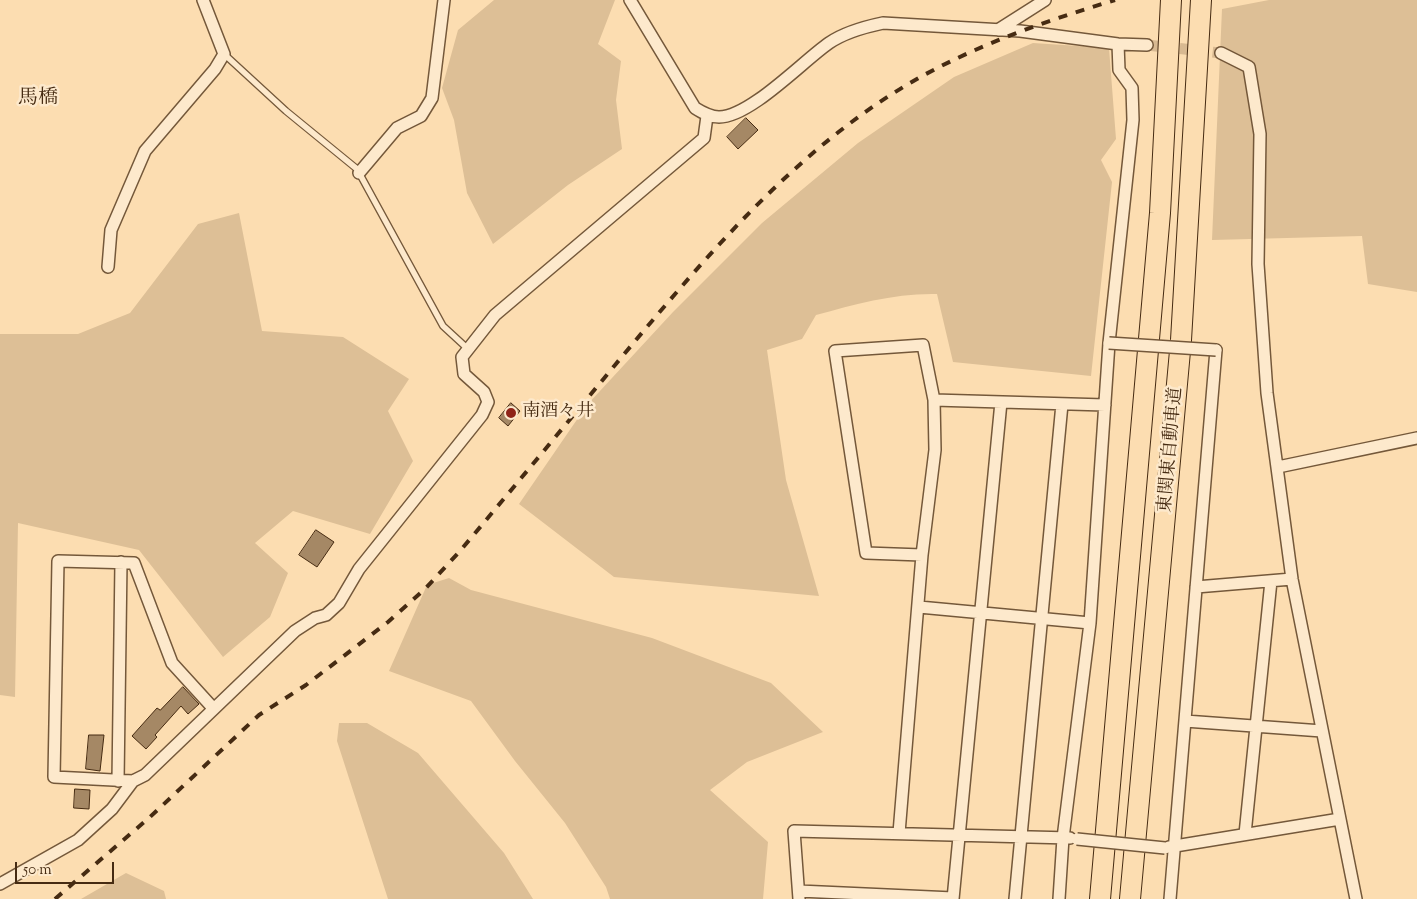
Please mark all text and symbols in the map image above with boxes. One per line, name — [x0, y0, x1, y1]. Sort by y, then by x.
district label: 馬橋 — [18, 88, 58, 112]
street label: 東関東自動車道 — [1156, 386, 1188, 514]
place label: 南酒々井 — [522, 402, 594, 424]
marker: 南酒々井 — [504, 406, 518, 420]
scale bar — [18, 852, 116, 884]
text: 50 m — [23, 860, 52, 881]

